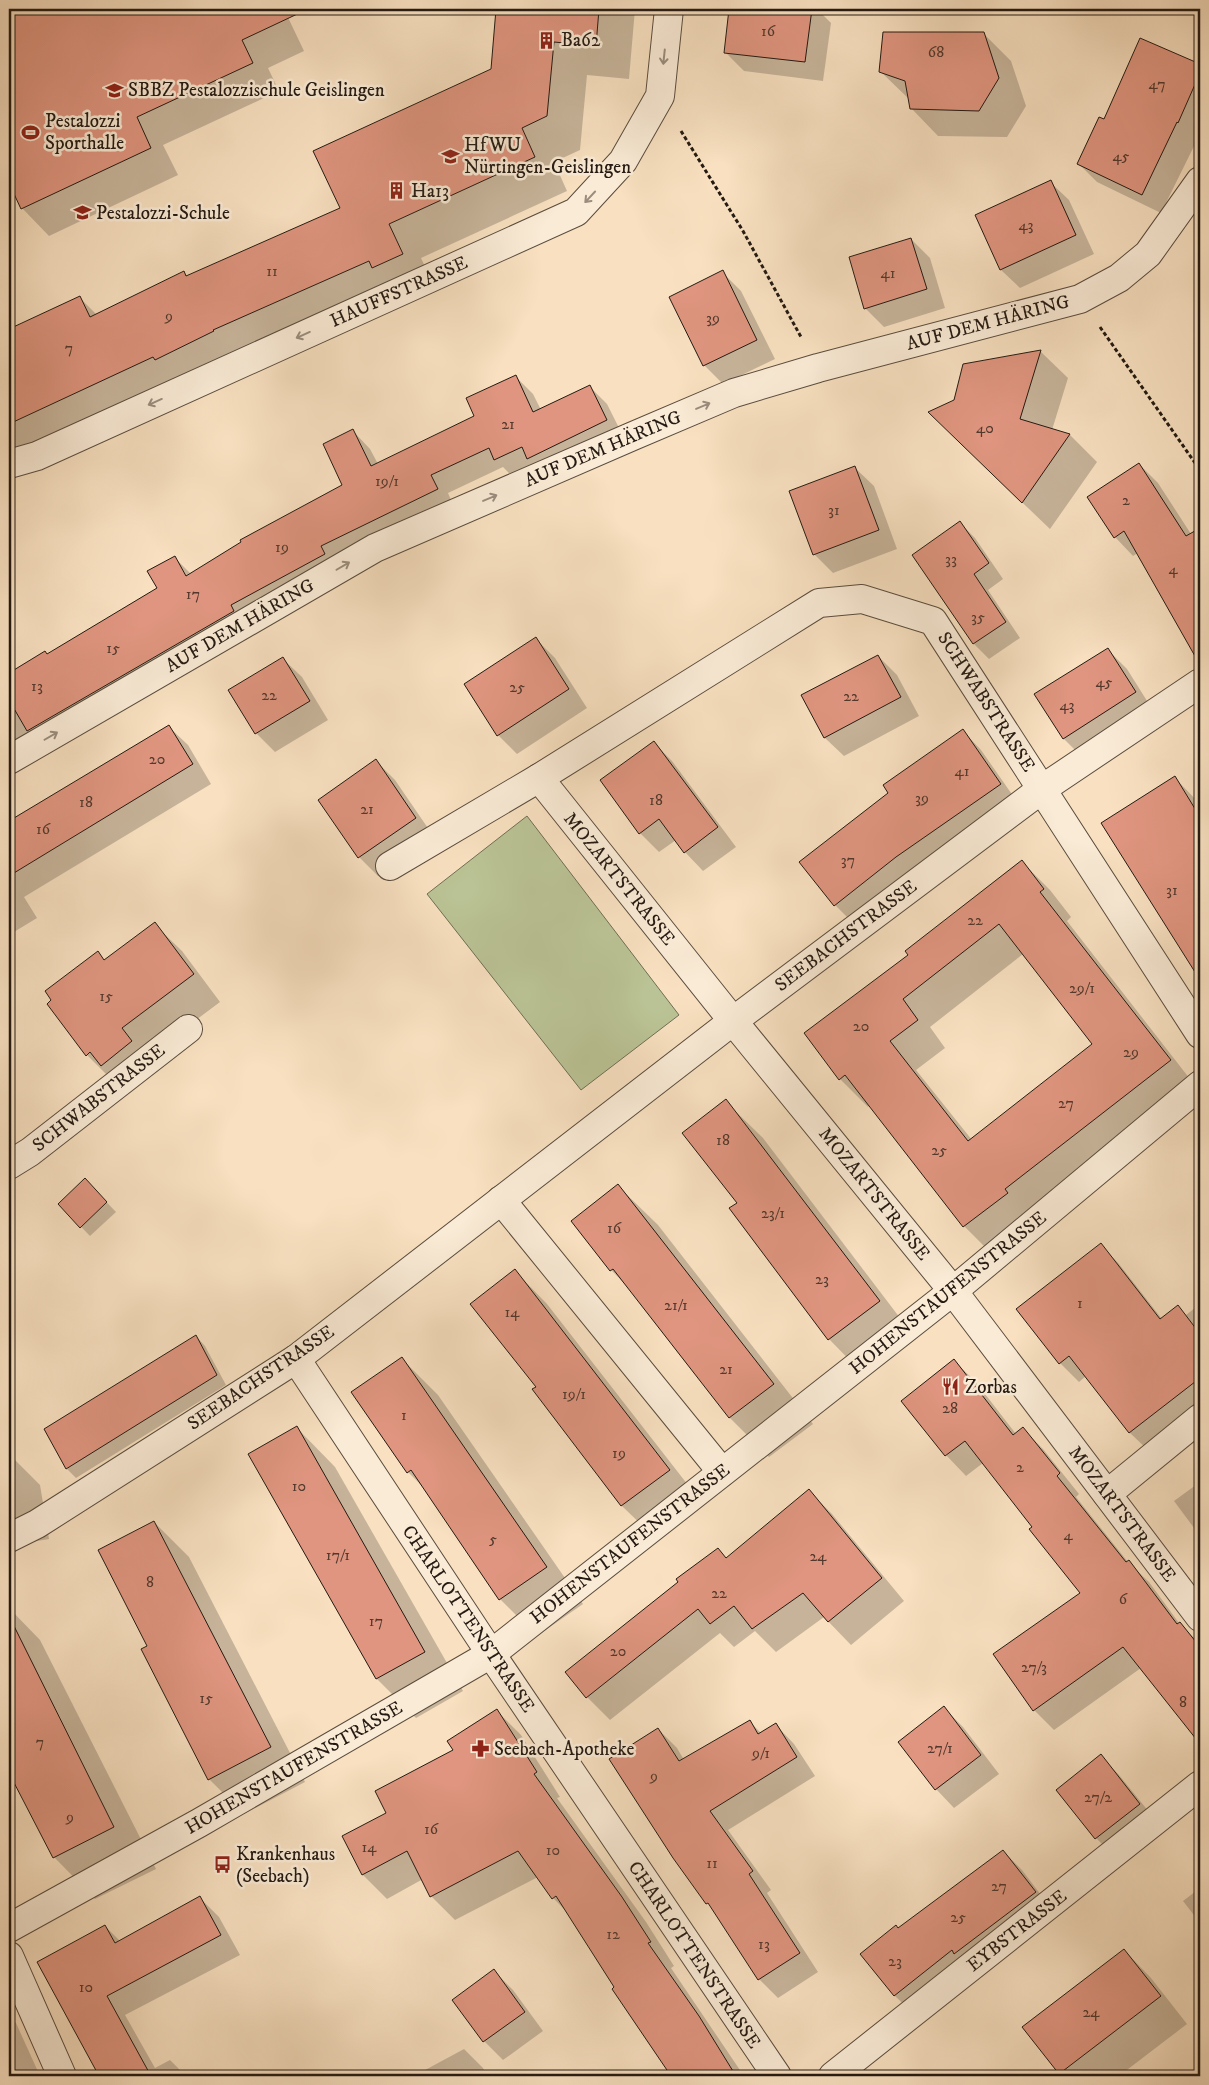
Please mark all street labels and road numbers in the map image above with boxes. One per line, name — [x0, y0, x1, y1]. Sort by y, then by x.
street label: HAUFFSTRASSE — [327, 251, 471, 333]
street label: AUF DEM HÄRING — [904, 289, 1072, 356]
street label: AUF DEM HÄRING — [521, 405, 685, 492]
street label: AUF DEM HÄRING — [161, 573, 319, 678]
street label: SCHWABSTRASSE — [932, 628, 1040, 776]
street label: MOZARTSTRASSE — [558, 808, 680, 950]
street label: SEEBACHSTRASSE — [770, 875, 922, 997]
street label: SCHWABSTRASSE — [28, 1039, 170, 1157]
street label: MOZARTSTRASSE — [813, 1123, 935, 1265]
street label: HOHENSTAUFENSTRASSE — [845, 1206, 1051, 1380]
street label: SEEBACHSTRASSE — [183, 1320, 339, 1436]
street label: MOZARTSTRASSE — [1063, 1441, 1181, 1587]
street label: HOHENSTAUFENSTRASSE — [526, 1459, 734, 1629]
street label: CHARLOTTENSTRASSE — [397, 1521, 539, 1717]
street label: HOHENSTAUFENSTRASSE — [181, 1696, 407, 1840]
street label: CHARLOTTENSTRASSE — [623, 1857, 765, 2053]
street label: EYBSTRASSE — [963, 1885, 1071, 1977]

